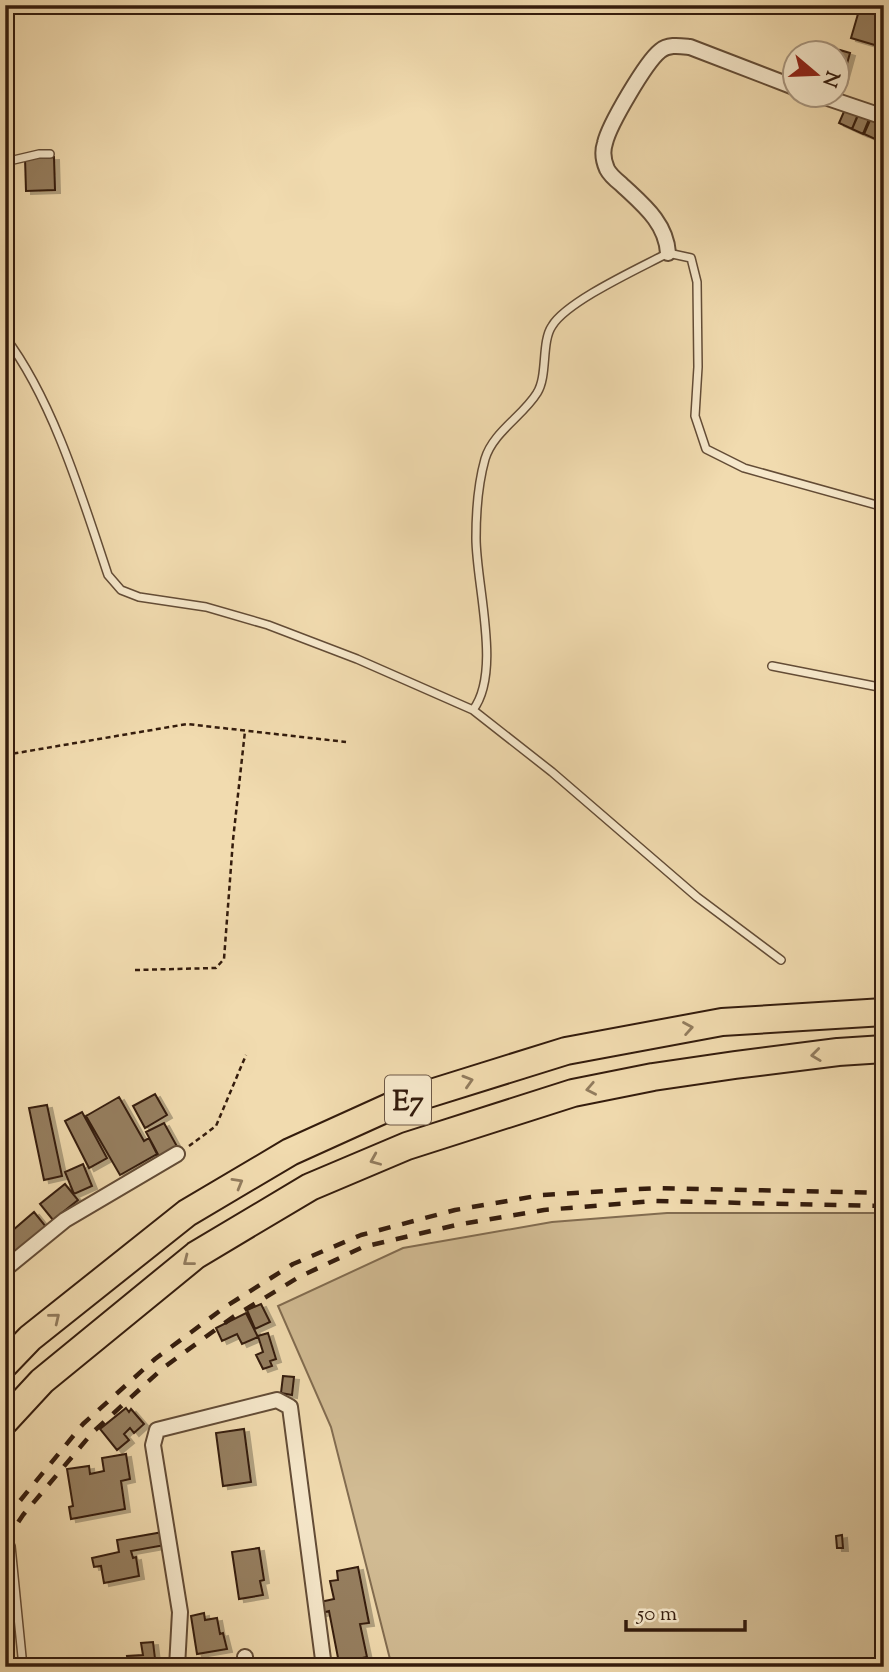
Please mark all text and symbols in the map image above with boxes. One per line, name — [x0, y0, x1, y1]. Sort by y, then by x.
north arrow — [780, 38, 850, 108]
text: N — [814, 67, 845, 90]
one-way arrow — [682, 1022, 694, 1037]
one-way arrow — [810, 1047, 822, 1062]
one-way arrow — [461, 1075, 473, 1090]
road number: E7 — [385, 1076, 431, 1124]
one-way arrow — [585, 1081, 597, 1096]
one-way arrow — [370, 1152, 382, 1166]
one-way arrow — [231, 1178, 243, 1191]
one-way arrow — [184, 1252, 196, 1265]
one-way arrow — [48, 1313, 60, 1326]
scale bar — [626, 1588, 746, 1632]
text: 50 m — [636, 1600, 677, 1630]

